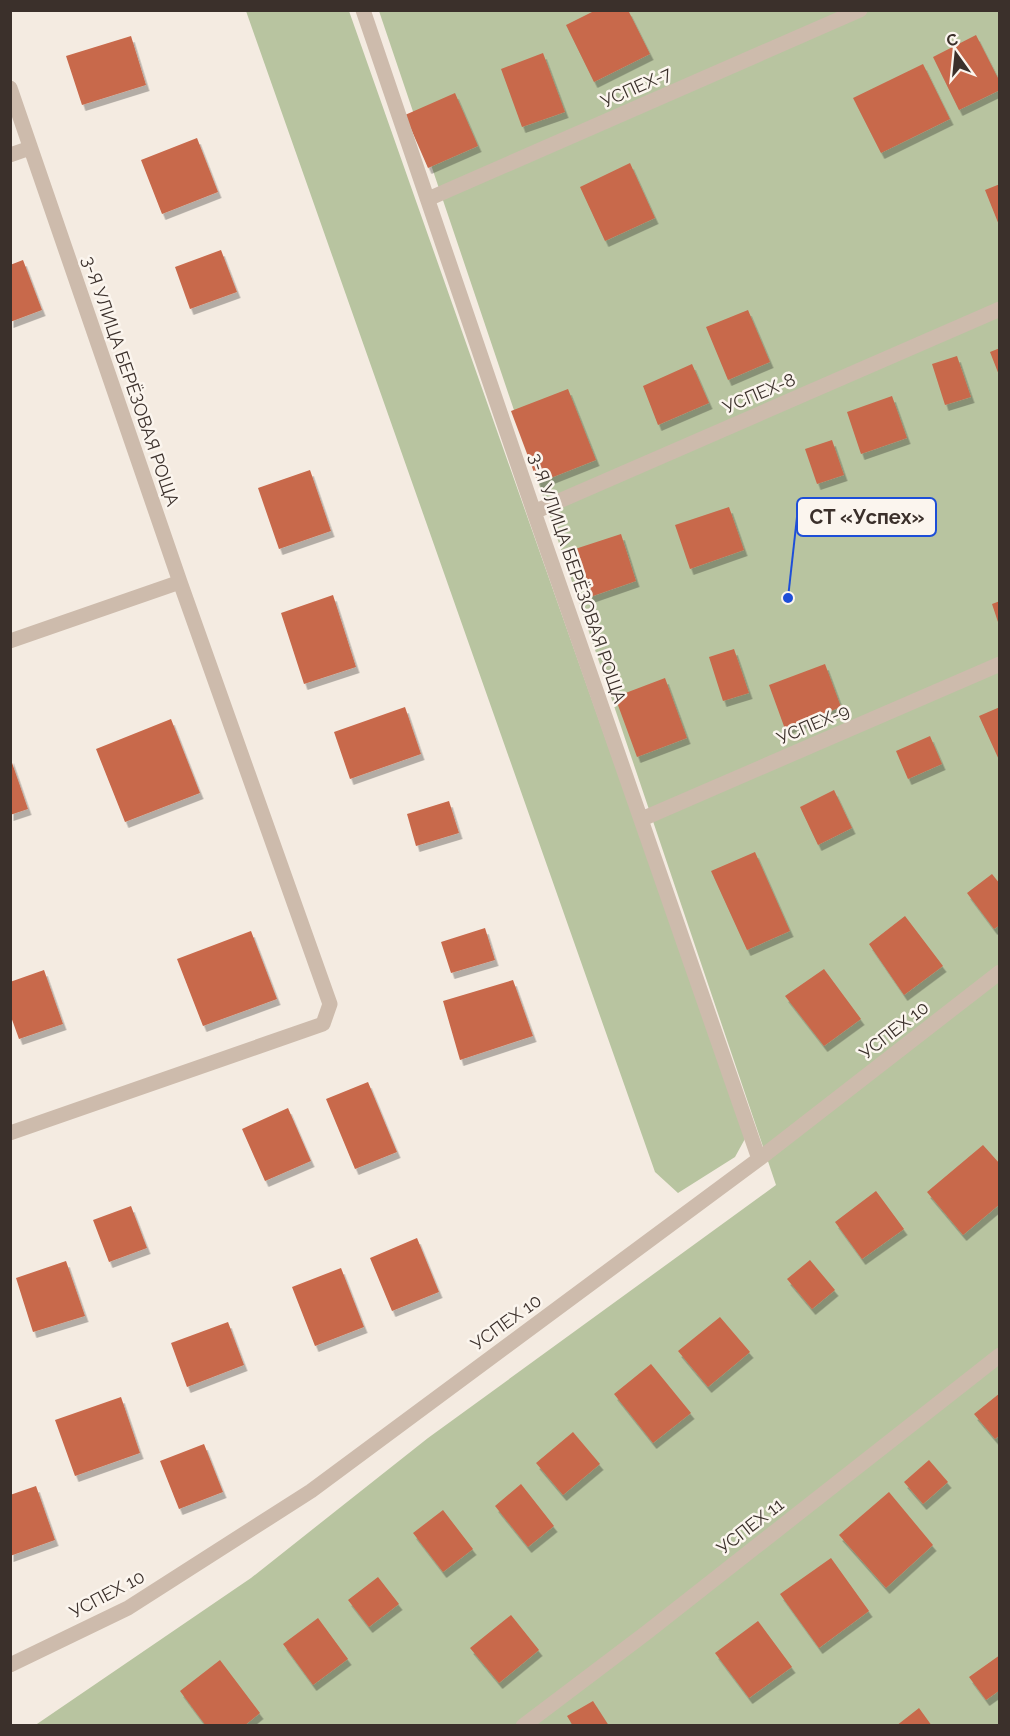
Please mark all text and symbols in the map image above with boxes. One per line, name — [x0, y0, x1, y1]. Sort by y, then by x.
north arrow — [926, 24, 986, 84]
text: С — [944, 29, 960, 51]
street label: УСПЕХ-7 — [598, 62, 675, 112]
street label: 3-Я УЛИЦА БЕРЁЗОВАЯ РОЩА — [78, 253, 184, 509]
street label: УСПЕХ-8 — [720, 368, 798, 418]
street label: 3-Я УЛИЦА БЕРЁЗОВАЯ РОЩА — [525, 450, 631, 706]
callout: СТ «Успех» — [797, 498, 936, 536]
text: СТ «Успех» — [810, 505, 924, 529]
street label: УСПЕХ-9 — [774, 699, 852, 749]
street label: УСПЕХ 10 — [855, 997, 933, 1063]
street label: УСПЕХ 10 — [467, 1289, 545, 1355]
street label: УСПЕХ 11 — [713, 1493, 788, 1558]
street label: УСПЕХ 10 — [66, 1565, 148, 1623]

